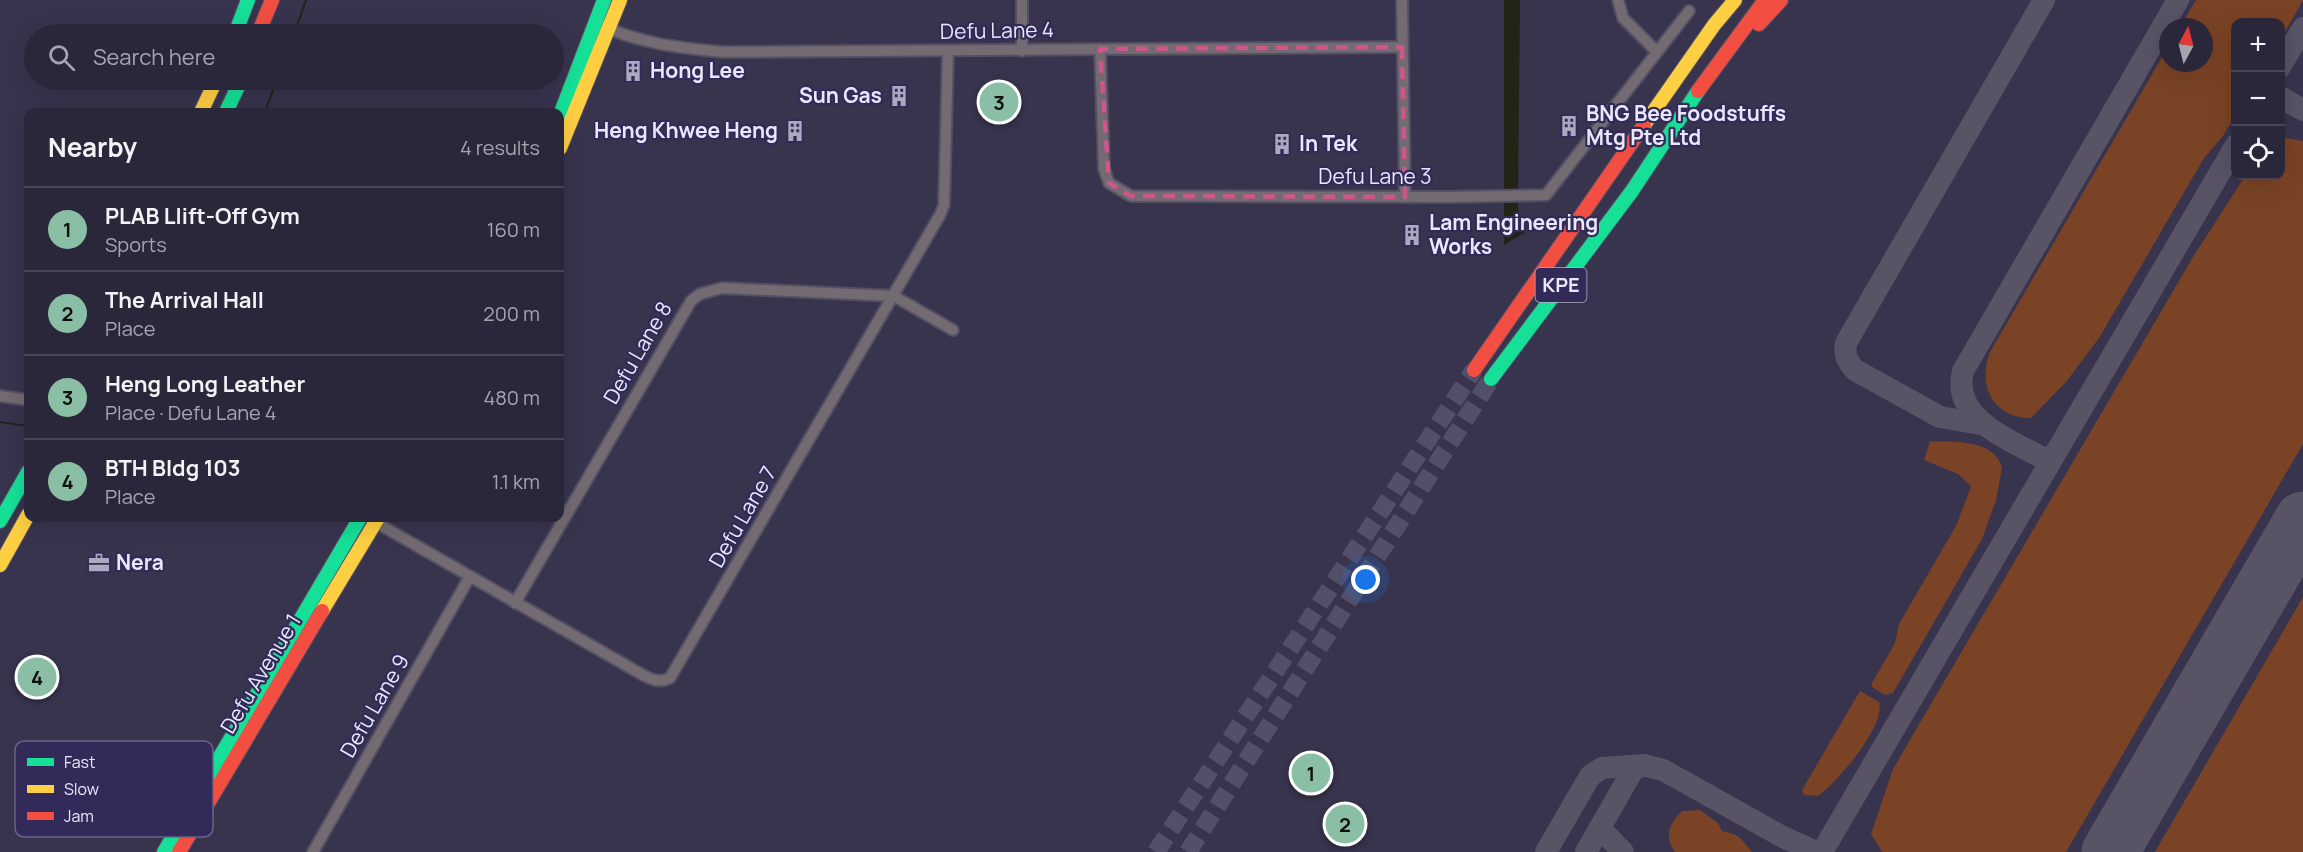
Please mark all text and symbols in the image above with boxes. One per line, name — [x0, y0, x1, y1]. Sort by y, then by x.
street label: Defu Lane 4 — [940, 15, 1054, 45]
north arrow — [2159, 18, 2213, 72]
map controls — [2231, 18, 2285, 180]
button: + — [2231, 18, 2285, 72]
search box — [24, 24, 564, 90]
icon: search — [45, 41, 78, 74]
text: Search here — [93, 42, 215, 72]
place label: Hong Lee — [650, 56, 745, 84]
building icon: Hong Lee — [621, 59, 645, 83]
button: − — [2231, 72, 2285, 126]
pin: 3 — [980, 80, 1018, 124]
place label: Sun Gas — [799, 81, 882, 109]
building icon: Sun Gas — [887, 84, 911, 108]
place label: BNG Bee Foodstuffs Mtg Pte Ltd — [1586, 99, 1786, 151]
building icon: BNG Bee Foodstuffs Mtg Pte Ltd — [1557, 114, 1581, 138]
place label: Heng Khwee Heng — [594, 116, 778, 144]
building icon: Heng Khwee Heng — [783, 119, 807, 143]
button: locate — [2231, 126, 2285, 180]
text: Nearby — [48, 129, 137, 165]
place label: In Tek — [1299, 129, 1358, 157]
building icon: In Tek — [1270, 132, 1294, 156]
text: 4 results — [460, 134, 540, 161]
street label: Defu Lane 3 — [1318, 162, 1432, 190]
text: PLAB LIift-Off Gym — [105, 201, 300, 231]
place label: Lam Engineering Works — [1429, 208, 1598, 260]
text: 1 — [63, 216, 72, 243]
text: 160 m — [487, 216, 540, 243]
building icon: Lam Engineering Works — [1400, 223, 1424, 247]
text: Sports — [105, 231, 167, 258]
road number: KPE — [1536, 268, 1586, 302]
text: The Arrival Hall — [105, 285, 264, 315]
street label: Defu Lane 8 — [597, 296, 678, 409]
text: 2 — [62, 300, 73, 327]
text: 200 m — [483, 300, 540, 327]
text: Place — [105, 315, 155, 342]
text: Heng Long Leather — [105, 369, 305, 399]
text: 3 — [62, 384, 73, 411]
text: 480 m — [483, 384, 540, 411]
text: Place · Defu Lane 4 — [105, 399, 277, 426]
text: BTH Bldg 103 — [105, 453, 241, 483]
street label: Defu Lane 7 — [702, 461, 782, 572]
text: 4 — [61, 468, 74, 495]
text: 1.1 km — [492, 468, 540, 495]
text: Place — [105, 483, 155, 510]
place label: Nera — [116, 548, 164, 576]
office icon: Nera — [87, 551, 111, 575]
your location — [1351, 565, 1380, 594]
street label: Defu Avenue 1 — [213, 609, 307, 738]
street label: Defu Lane 9 — [333, 649, 415, 762]
pin: 4 — [18, 654, 57, 700]
legend — [15, 741, 213, 837]
pin: 1 — [1292, 750, 1330, 796]
text: Fast — [64, 751, 95, 773]
text: Slow — [64, 778, 99, 800]
pin: 2 — [1326, 802, 1364, 846]
text: Jam — [64, 805, 94, 827]

